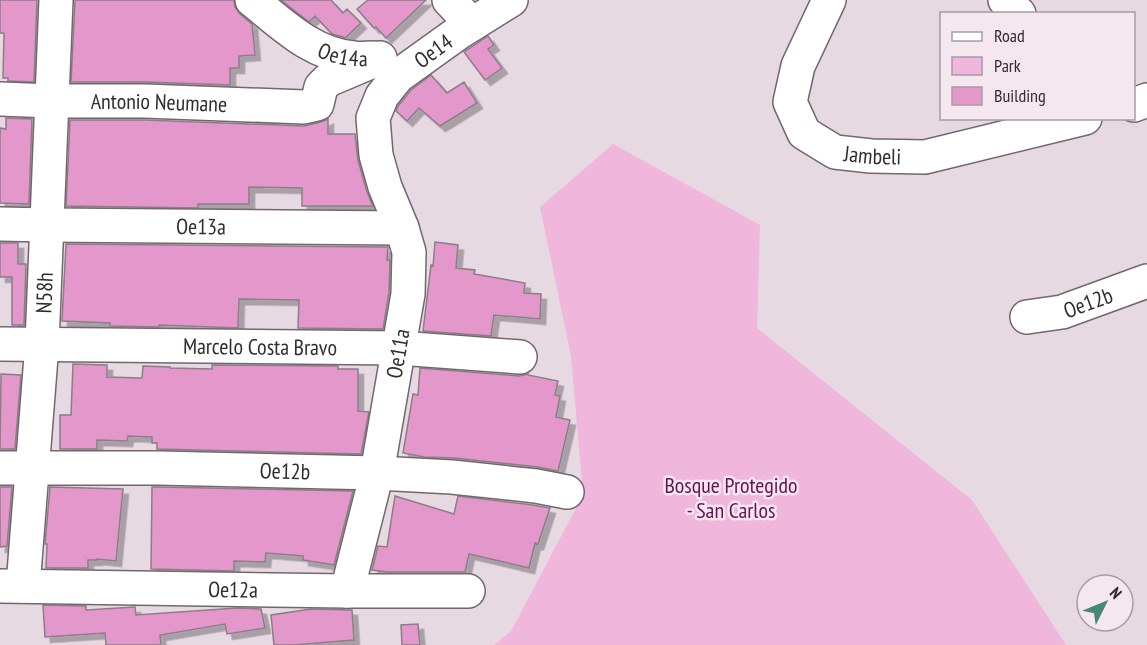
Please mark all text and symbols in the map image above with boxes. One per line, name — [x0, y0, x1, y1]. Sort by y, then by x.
legend — [940, 12, 1135, 120]
text: Road — [994, 24, 1025, 47]
street label: Oe14 — [408, 27, 458, 74]
street label: Oe14a — [314, 36, 368, 73]
text: Park — [994, 54, 1021, 77]
text: Building — [994, 84, 1046, 107]
street label: Antonio Neumane — [91, 87, 228, 118]
street label: Jambeli — [842, 139, 901, 171]
street label: Oe13a — [176, 212, 226, 241]
street label: N58h — [29, 272, 59, 314]
street label: Oe12b — [1059, 281, 1117, 324]
street label: Oe11a — [380, 327, 416, 380]
street label: Marcelo Costa Bravo — [183, 332, 337, 361]
street label: Oe12b — [259, 456, 311, 485]
park label: Bosque Protegido - San Carlos — [664, 471, 798, 524]
north arrow — [1075, 573, 1135, 633]
street label: Oe12a — [208, 575, 258, 604]
text: N — [1106, 583, 1126, 603]

